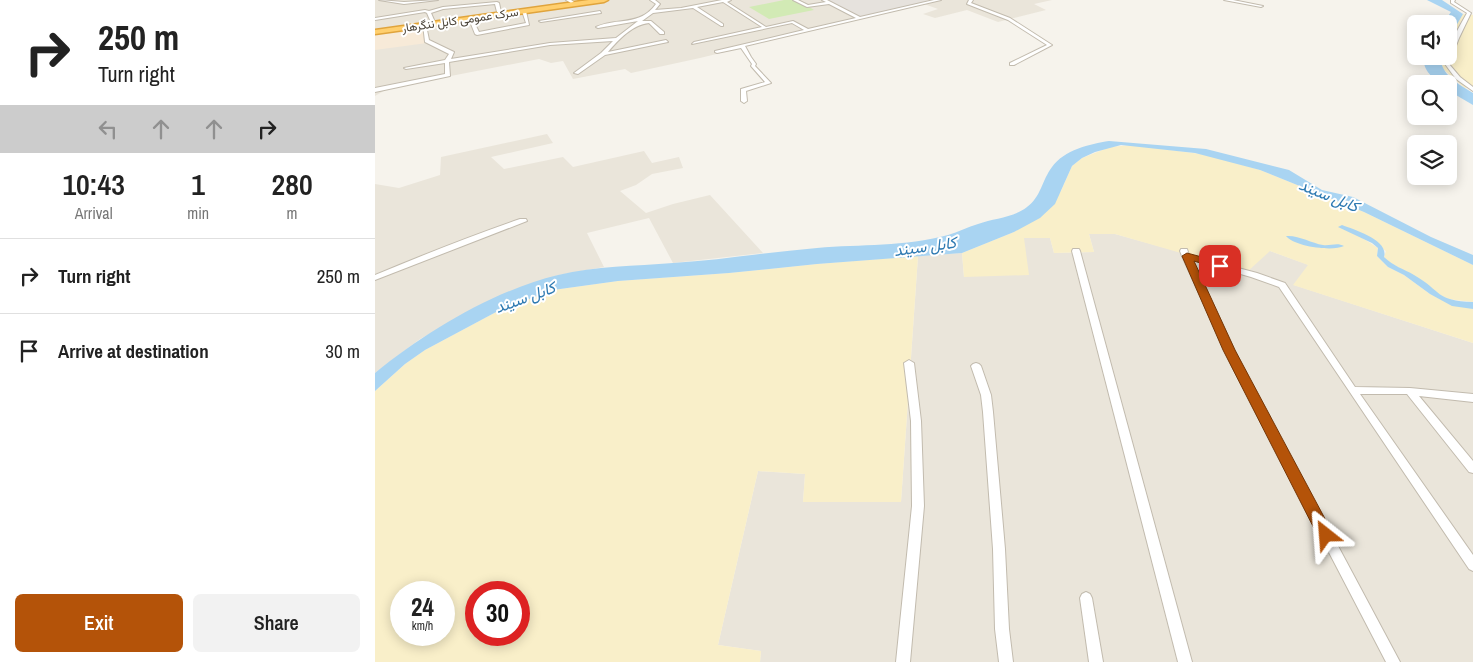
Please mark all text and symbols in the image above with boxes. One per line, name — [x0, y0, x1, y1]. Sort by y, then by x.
street label: سرک عمومی کابل ننگرهار — [400, 4, 519, 36]
text: 250 m — [98, 14, 179, 61]
map controls — [1407, 15, 1457, 185]
button: sound — [1407, 15, 1457, 65]
icon: right — [15, 20, 80, 85]
text: Turn right — [98, 59, 175, 89]
button: search — [1407, 75, 1457, 125]
icon: left — [94, 115, 122, 143]
icon: ahead — [147, 115, 175, 143]
icon: ahead — [200, 115, 228, 143]
icon: right — [253, 115, 281, 143]
button: layers — [1407, 135, 1457, 185]
text: 10:43 — [62, 164, 125, 204]
text: 1 — [191, 164, 205, 204]
text: 280 — [272, 164, 313, 204]
water label: کابل سيند — [1296, 173, 1365, 218]
text: Arrival — [75, 202, 113, 224]
text: min — [187, 202, 209, 224]
text: m — [287, 202, 298, 224]
water label: کابل سيند — [892, 230, 960, 261]
pin — [1199, 245, 1241, 287]
icon: arrive — [1206, 252, 1234, 280]
icon: right — [15, 262, 43, 290]
text: Turn right — [58, 263, 130, 289]
text: 250 m — [317, 263, 360, 289]
water label: کابل سيند — [492, 275, 561, 318]
icon: arrive — [15, 337, 43, 365]
text: Arrive at destination — [58, 338, 209, 364]
text: 30 m — [325, 338, 360, 364]
position arrow — [1299, 508, 1351, 560]
speed limit sign: 30 — [465, 581, 530, 646]
text: 24 — [411, 590, 434, 624]
button: Exit — [15, 594, 183, 652]
button: Share — [193, 594, 360, 652]
text: km/h — [412, 618, 433, 634]

